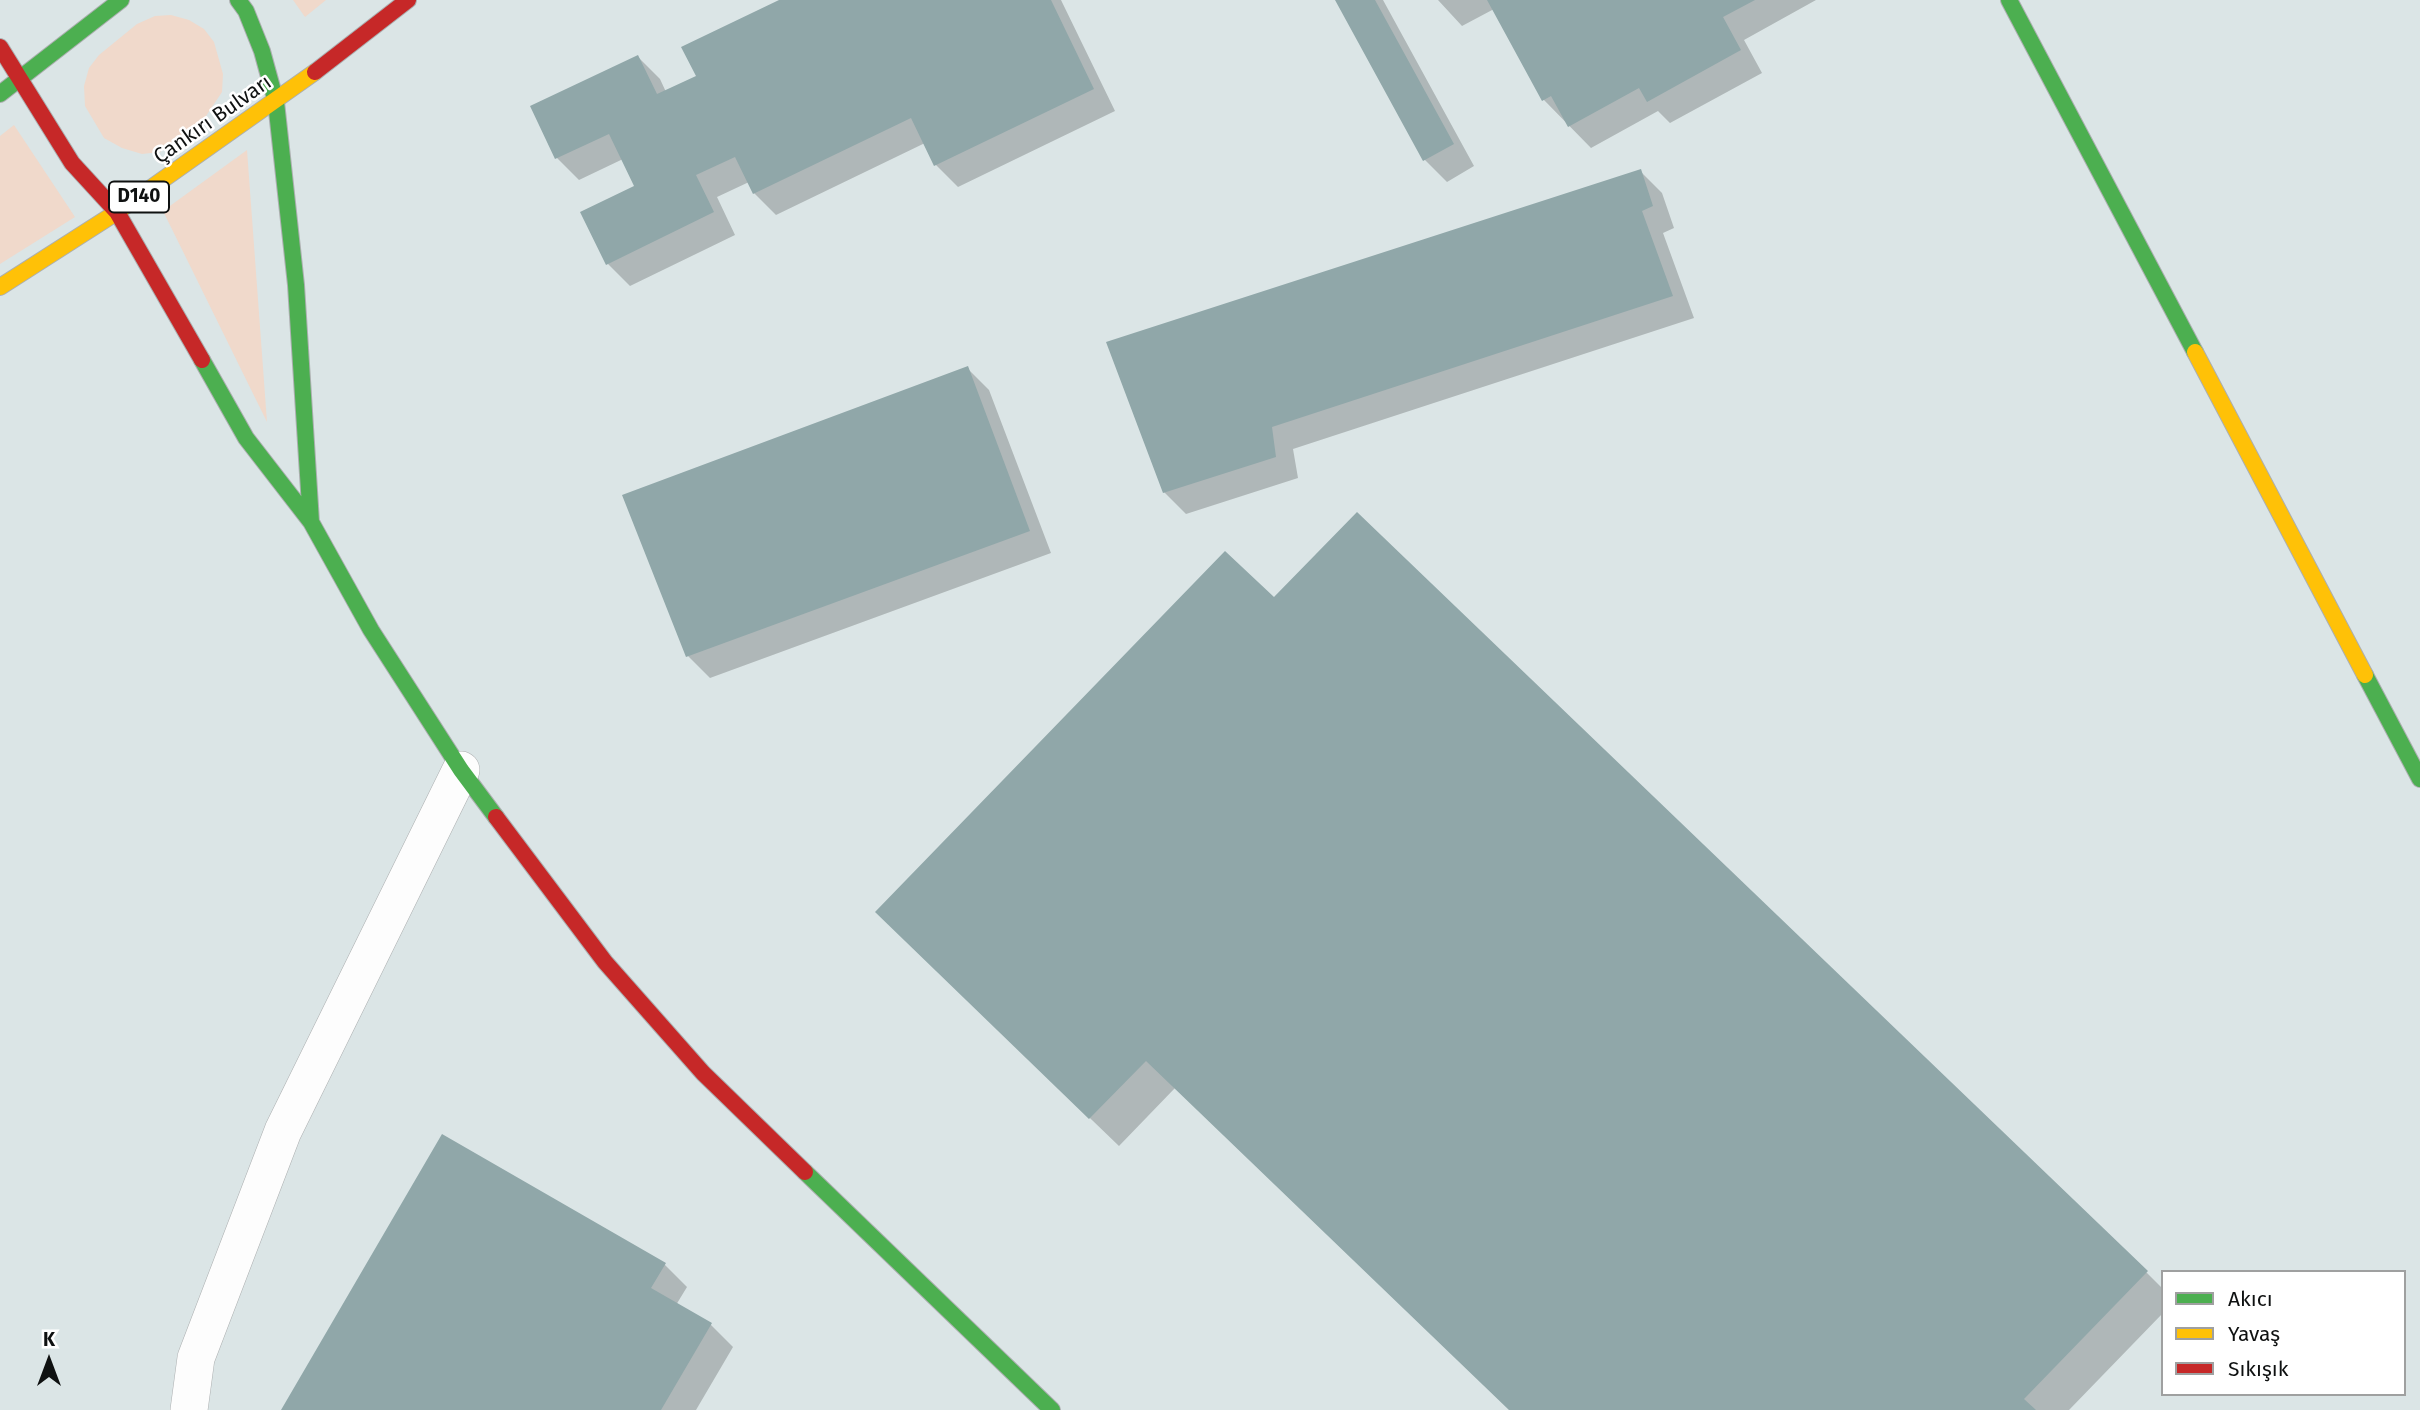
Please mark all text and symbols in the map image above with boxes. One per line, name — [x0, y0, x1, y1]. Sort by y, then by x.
street label: Çankırı Bulvarı — [149, 70, 277, 170]
road number: D140 — [109, 182, 169, 212]
legend — [2161, 1270, 2406, 1396]
text: Akıcı — [2228, 1286, 2273, 1312]
text: Yavaş — [2228, 1321, 2280, 1347]
north arrow — [14, 1326, 84, 1396]
text: K — [43, 1328, 55, 1351]
text: Sıkışık — [2228, 1356, 2289, 1382]

